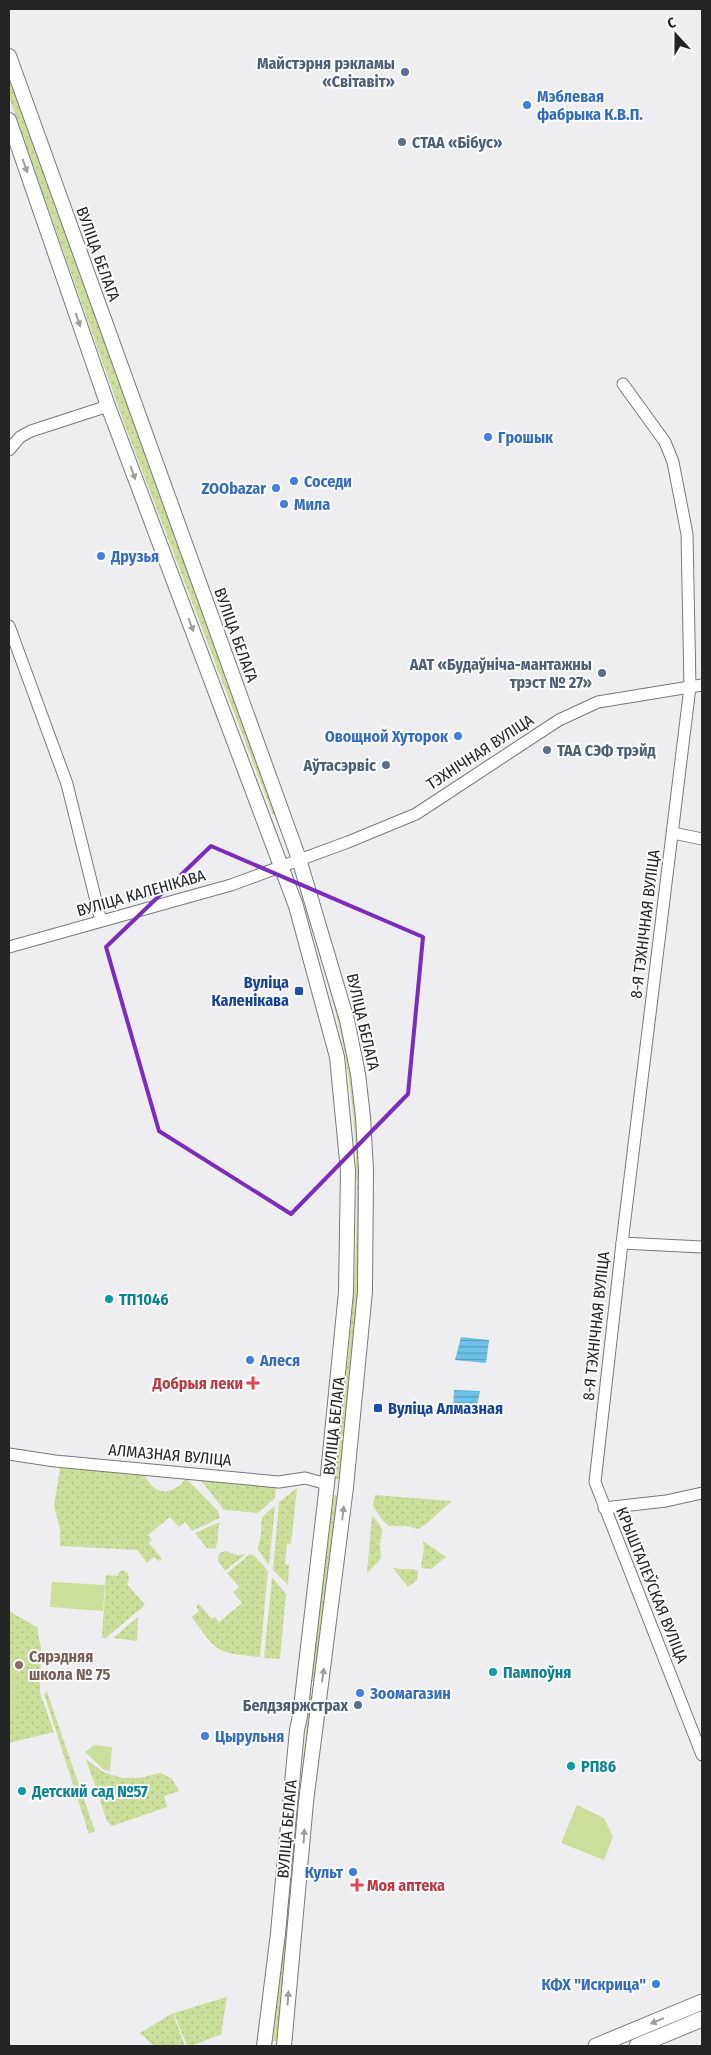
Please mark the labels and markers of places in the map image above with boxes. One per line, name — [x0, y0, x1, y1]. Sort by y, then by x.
place label: Майстэрня рэкламы «Світавіт» — [257, 54, 395, 91]
marker: Майстэрня рэкламы «Світавіт» — [399, 66, 411, 78]
place label: Мэблевая фабрыка К.В.П. — [537, 87, 643, 124]
marker: Мэблевая фабрыка К.В.П. — [521, 99, 533, 111]
place label: СТАА «Бібус» — [412, 133, 502, 152]
marker: СТАА «Бібус» — [396, 136, 408, 148]
place label: Грошык — [498, 428, 554, 447]
marker: Грошык — [482, 431, 494, 443]
place label: Соседи — [304, 472, 352, 491]
marker: Соседи — [288, 475, 300, 487]
place label: ZOObazar — [202, 479, 266, 498]
marker: ZOObazar — [270, 482, 282, 494]
place label: Мила — [294, 495, 330, 514]
marker: Мила — [278, 498, 290, 510]
place label: Друзья — [110, 547, 159, 566]
marker: Друзья — [95, 550, 107, 562]
place label: ААТ «Будаўніча-мантажны трэст № 27» — [409, 655, 592, 692]
marker: ААТ «Будаўніча-мантажны трэст № 27» — [596, 667, 608, 679]
place label: Овощной Хуторок — [325, 727, 449, 746]
marker: Овощной Хуторок — [452, 730, 464, 742]
place label: ТАА СЭФ трэйд — [557, 741, 656, 760]
marker: ТАА СЭФ трэйд — [541, 744, 553, 756]
place label: Аўтасэрвіс — [302, 756, 376, 775]
marker: Аўтасэрвіс — [380, 759, 392, 771]
place label: Вуліца Каленікава — [211, 973, 289, 1010]
marker: Вуліца Каленікава — [293, 985, 305, 997]
place label: ТП1046 — [119, 1290, 169, 1309]
marker: ТП1046 — [103, 1293, 115, 1305]
place label: Алеся — [259, 1351, 300, 1370]
marker: Алеся — [244, 1354, 256, 1366]
place label: Добрыя леки — [152, 1374, 243, 1393]
marker: Добрыя леки — [247, 1377, 259, 1389]
place label: Вуліца Алмазная — [388, 1399, 503, 1418]
marker: Вуліца Алмазная — [372, 1402, 384, 1414]
place label: Сярэдняя школа № 75 — [29, 1647, 110, 1684]
marker: Сярэдняя школа № 75 — [13, 1659, 25, 1671]
place label: Пампоўня — [503, 1663, 571, 1682]
marker: Пампоўня — [487, 1666, 499, 1678]
place label: Зоомагазин — [369, 1684, 451, 1703]
marker: Зоомагазин — [354, 1687, 366, 1699]
place label: Белдзяржстрах — [243, 1696, 348, 1715]
marker: Белдзяржстрах — [352, 1699, 364, 1711]
place label: Цырульня — [215, 1727, 284, 1746]
marker: Цырульня — [199, 1730, 211, 1742]
place label: РП86 — [581, 1757, 616, 1776]
marker: РП86 — [565, 1760, 577, 1772]
place label: Детский сад №57 — [31, 1782, 148, 1801]
marker: Детский сад №57 — [16, 1785, 28, 1797]
place label: Культ — [305, 1863, 343, 1882]
marker: Культ — [347, 1866, 359, 1878]
place label: Моя аптека — [367, 1876, 445, 1895]
marker: Моя аптека — [351, 1879, 363, 1891]
place label: КФХ "Искрица" — [541, 1975, 646, 1994]
marker: КФХ "Искрица" — [650, 1978, 662, 1990]

